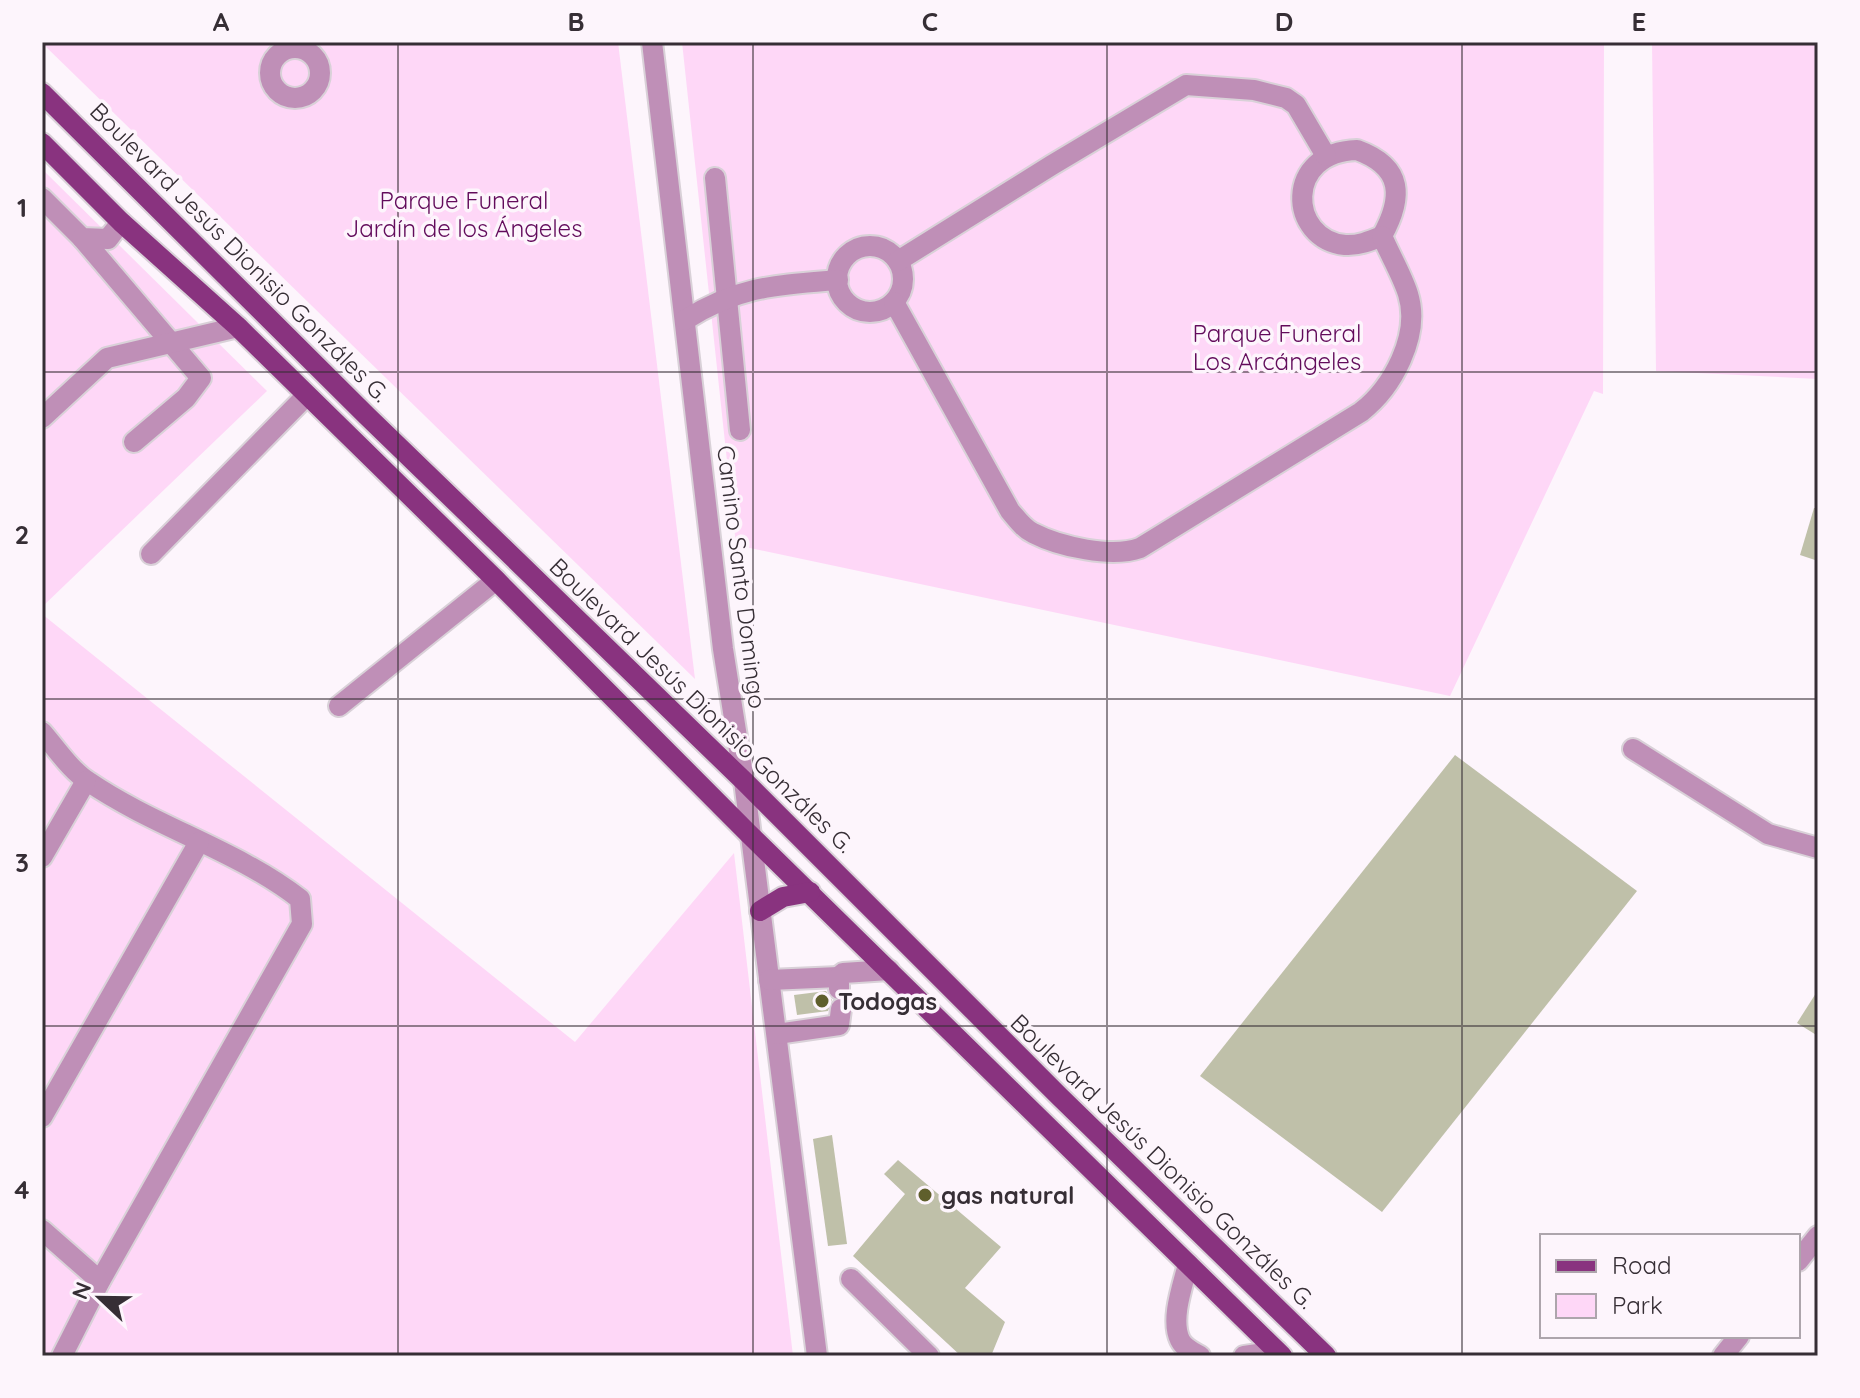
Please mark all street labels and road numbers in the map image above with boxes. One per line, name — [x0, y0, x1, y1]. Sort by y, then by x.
street label: Boulevard Jesús Dionisio Gonzáles G. — [84, 96, 396, 408]
street label: Camino Santo Domingo — [711, 444, 773, 710]
street label: Boulevard Jesús Dionisio Gonzáles G. — [544, 551, 860, 859]
street label: Boulevard Jesús Dionisio Gonzáles G. — [1005, 1007, 1321, 1315]

